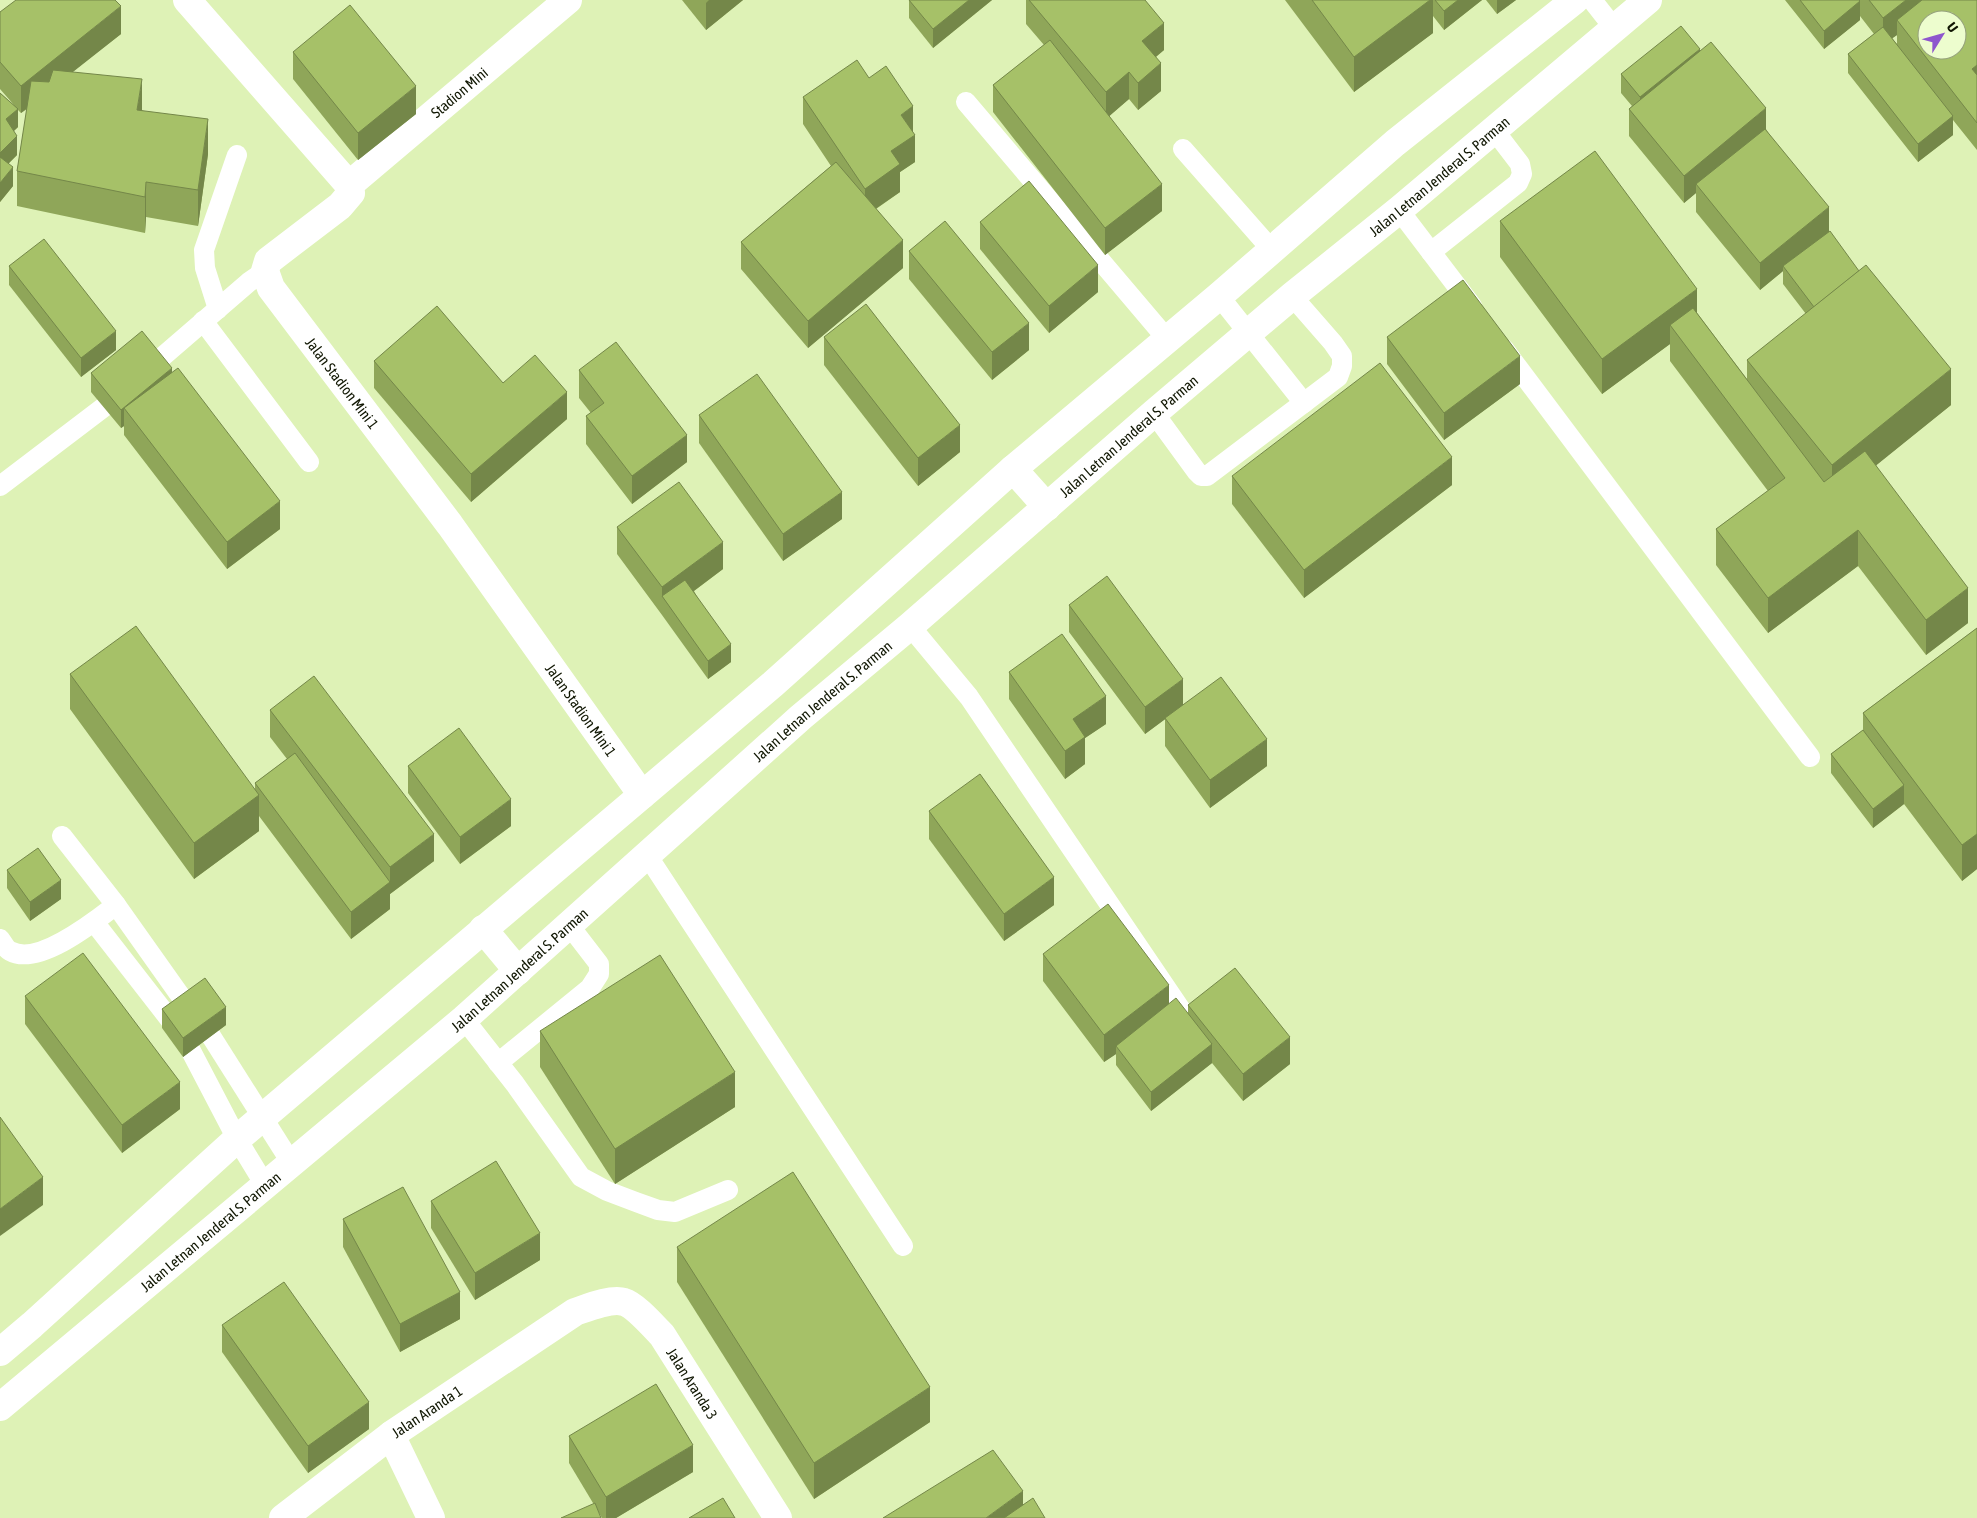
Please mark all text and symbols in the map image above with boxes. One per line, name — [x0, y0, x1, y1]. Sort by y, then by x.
north arrow — [1917, 10, 1967, 60]
text: U — [1944, 19, 1961, 35]
street label: Stadion Mini — [427, 63, 491, 121]
street label: Jalan Letnan Jenderal S. Parman — [1366, 112, 1512, 239]
street label: Jalan Stadion Mini 1 — [303, 334, 383, 432]
street label: Jalan Letnan Jenderal S. Parman — [1056, 371, 1201, 500]
street label: Jalan Letnan Jenderal S. Parman — [749, 637, 895, 765]
street label: Jalan Stadion Mini 1 — [543, 660, 620, 760]
street label: Jalan Letnan Jenderal S. Parman — [447, 904, 591, 1035]
street label: Jalan Letnan Jenderal S. Parman — [137, 1168, 284, 1295]
street label: Jalan Aranda 3 — [664, 1344, 721, 1422]
street label: Jalan Aranda 1 — [388, 1382, 465, 1441]

